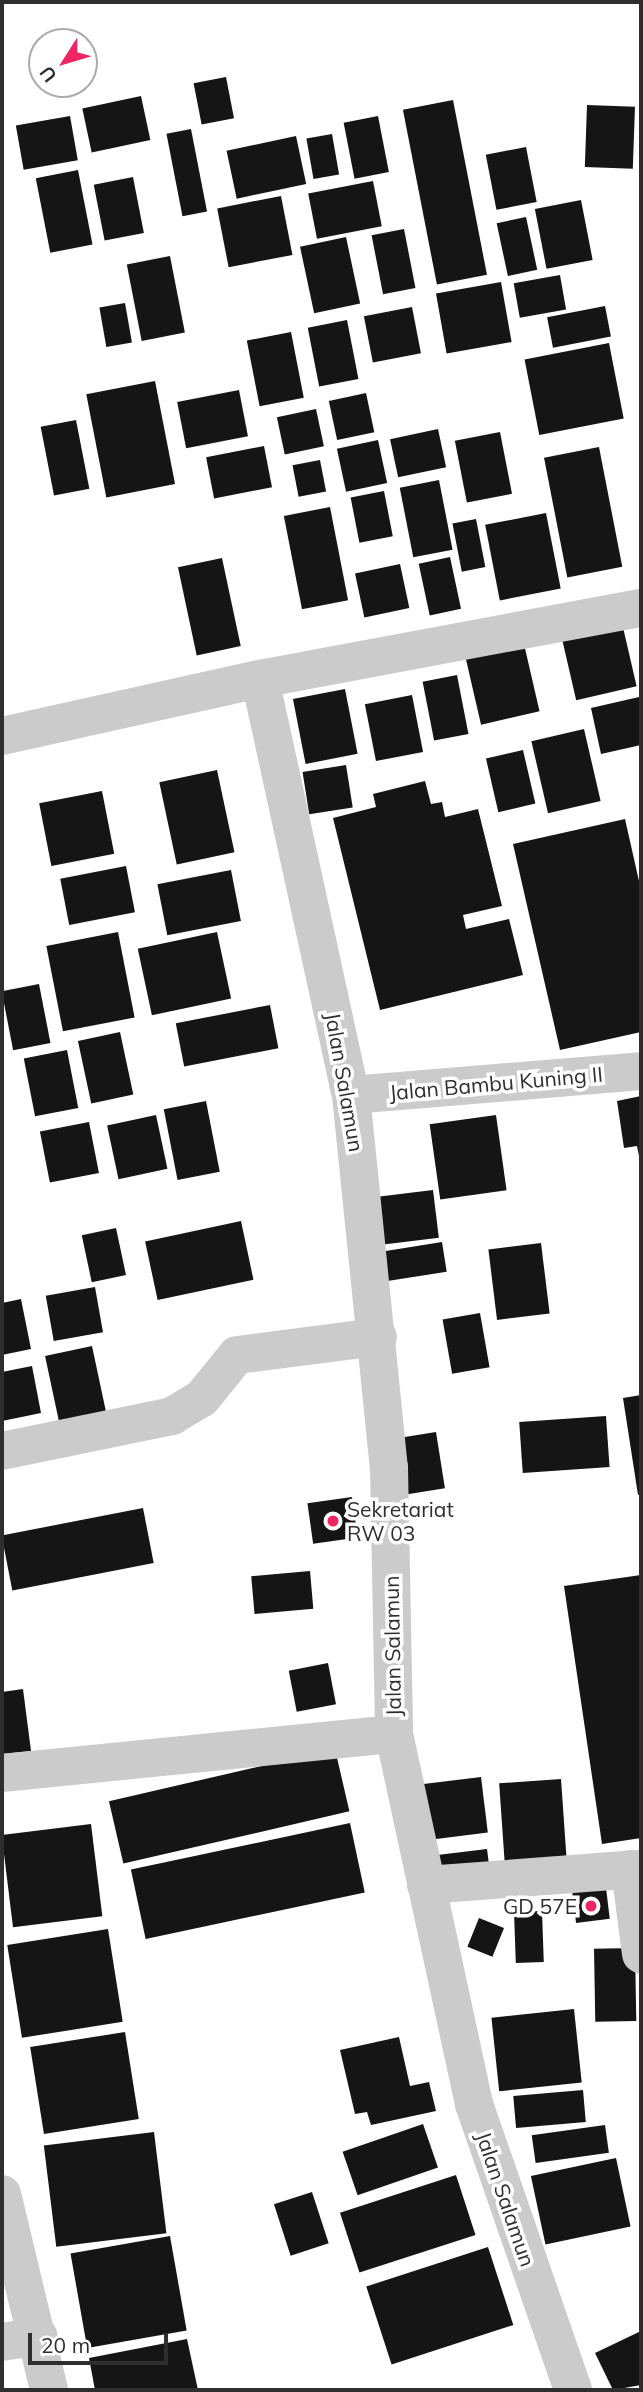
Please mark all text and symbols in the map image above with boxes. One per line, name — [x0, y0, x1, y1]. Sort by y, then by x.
north arrow — [28, 28, 98, 98]
text: U — [34, 62, 62, 87]
street label: Jalan Salamun — [320, 1010, 370, 1154]
street label: Jalan Bambu Kuning II — [388, 1061, 604, 1105]
place label: Sekretariat RW 03 — [347, 1496, 454, 1546]
marker: Sekretariat RW 03 — [325, 1513, 341, 1529]
street label: Jalan Salamun — [378, 1575, 406, 1717]
place label: GD 57E — [503, 1893, 577, 1919]
marker: GD 57E — [583, 1898, 599, 1914]
street label: Jalan Salamun — [471, 2128, 541, 2270]
scale bar — [32, 2318, 172, 2362]
text: 20 m — [41, 2332, 90, 2358]

